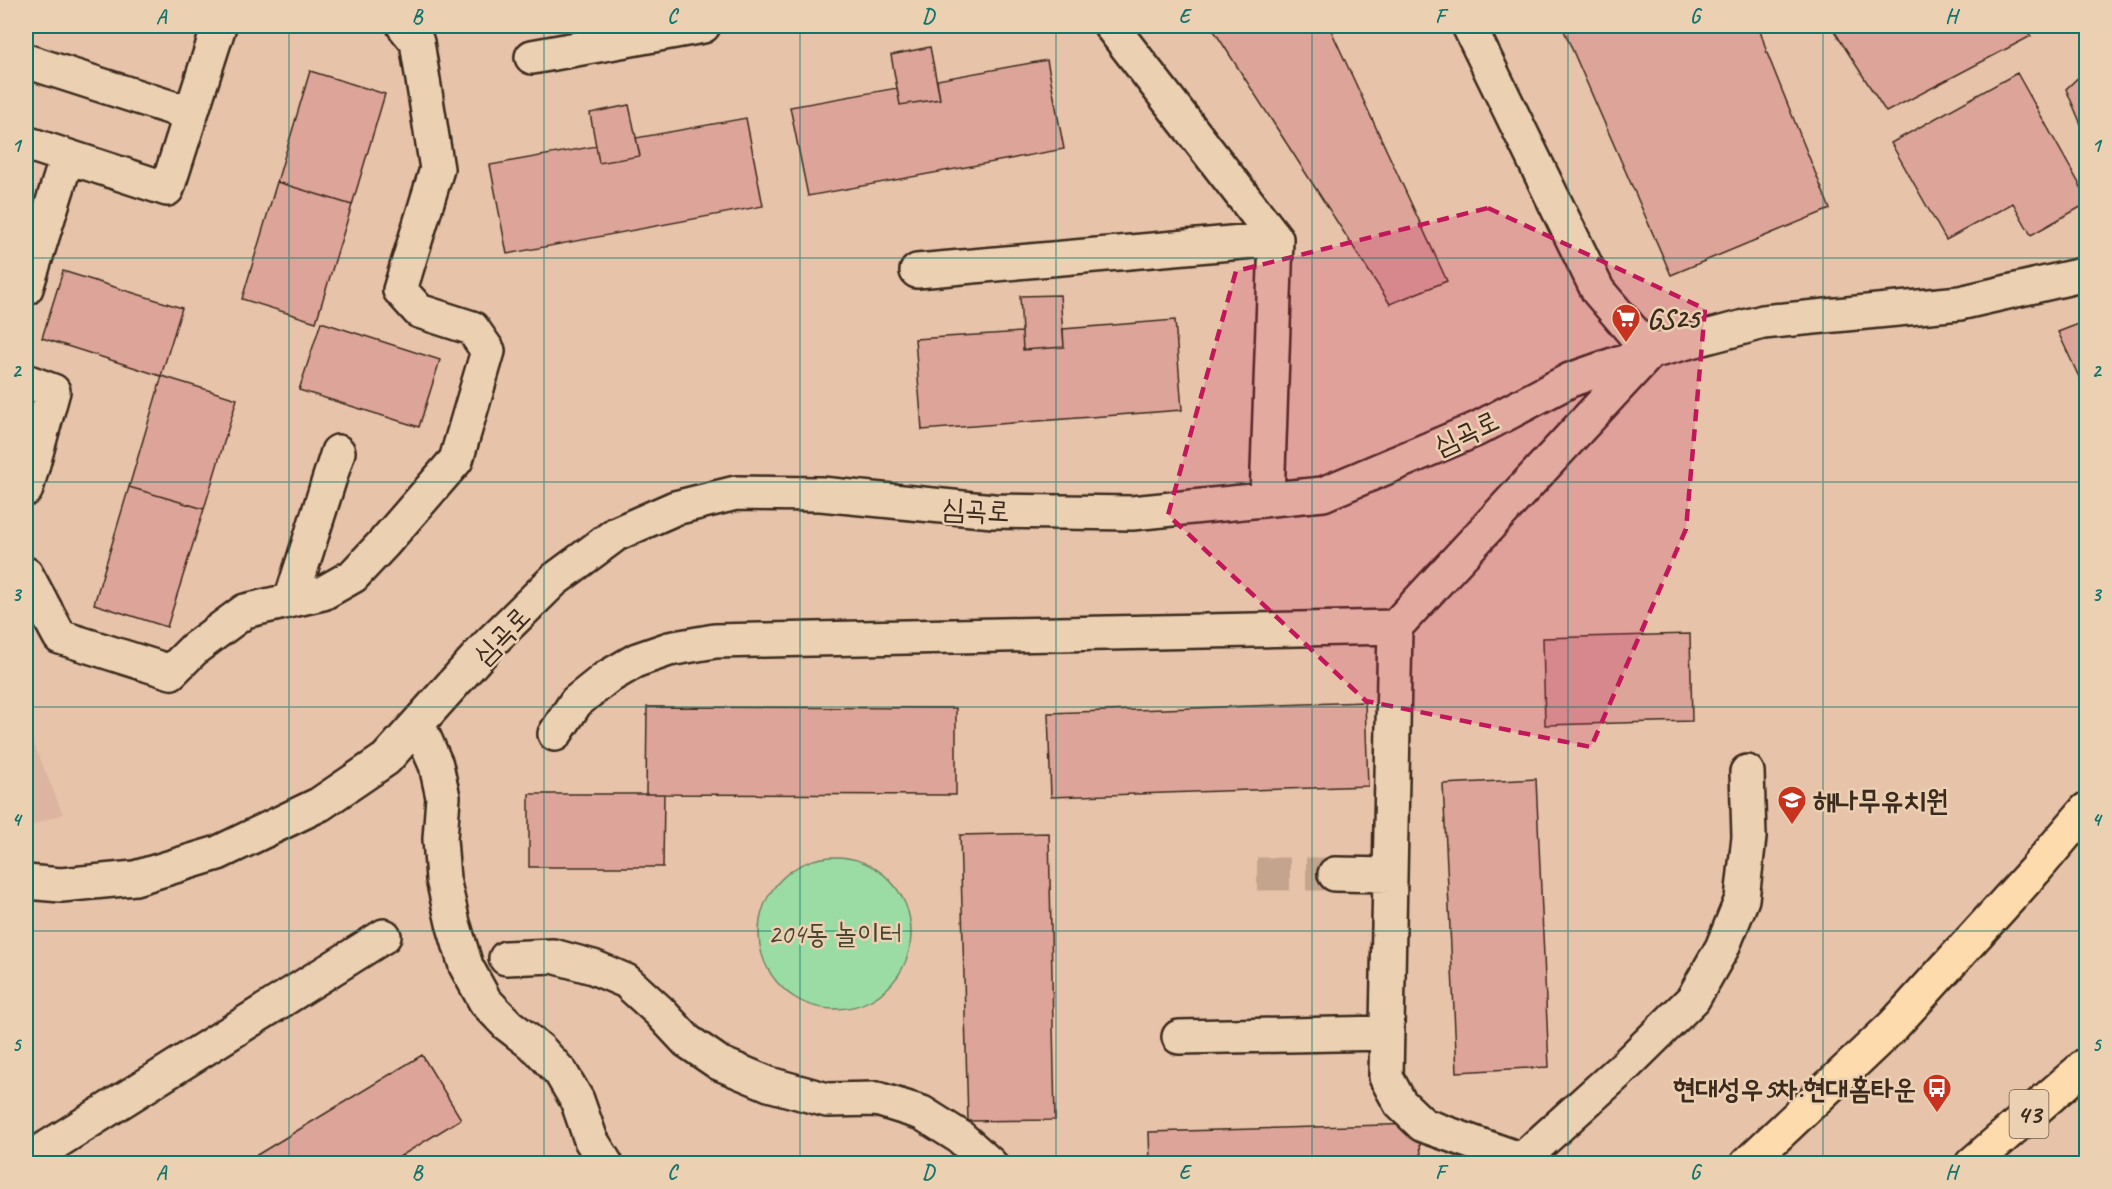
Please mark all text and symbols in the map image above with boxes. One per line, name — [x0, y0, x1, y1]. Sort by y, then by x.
text: A — [156, 4, 168, 29]
text: B — [412, 4, 424, 29]
text: C — [667, 4, 679, 29]
text: D — [922, 4, 936, 29]
text: E — [1179, 4, 1193, 29]
text: F — [1435, 4, 1449, 29]
text: G — [1690, 4, 1703, 29]
text: H — [1945, 4, 1960, 29]
text: 1 — [12, 133, 23, 158]
text: 1 — [2092, 133, 2103, 158]
place label: GS25 — [1647, 301, 1702, 336]
supermarket icon: GS25 — [1610, 302, 1642, 344]
text: 2 — [12, 358, 23, 383]
text: 2 — [2092, 358, 2103, 383]
street label: 심곡로 — [1428, 402, 1504, 463]
street label: 심곡로 — [941, 490, 1011, 529]
text: 3 — [12, 582, 23, 607]
text: 3 — [2092, 582, 2103, 607]
street label: 심곡로 — [465, 599, 537, 672]
place label: 해나무유치원 — [1813, 783, 1948, 818]
school or university icon: 해나무유치원 — [1776, 784, 1808, 826]
text: 4 — [12, 807, 24, 832]
text: 4 — [2092, 807, 2104, 832]
park label: 204동 놀이터 — [768, 916, 902, 951]
text: 5 — [12, 1032, 23, 1057]
text: 5 — [2092, 1032, 2103, 1057]
place label: 현대성우5차.현대홈타운 — [1673, 1071, 1916, 1106]
bus stop icon: 현대성우5차.현대홈타운 — [1921, 1072, 1953, 1114]
road number: 43 — [2010, 1090, 2048, 1138]
text: A — [156, 1160, 168, 1185]
text: B — [412, 1160, 424, 1185]
text: C — [667, 1160, 679, 1185]
text: D — [922, 1160, 936, 1185]
text: E — [1179, 1160, 1193, 1185]
text: F — [1435, 1160, 1449, 1185]
text: G — [1690, 1160, 1703, 1185]
text: H — [1945, 1160, 1960, 1185]

